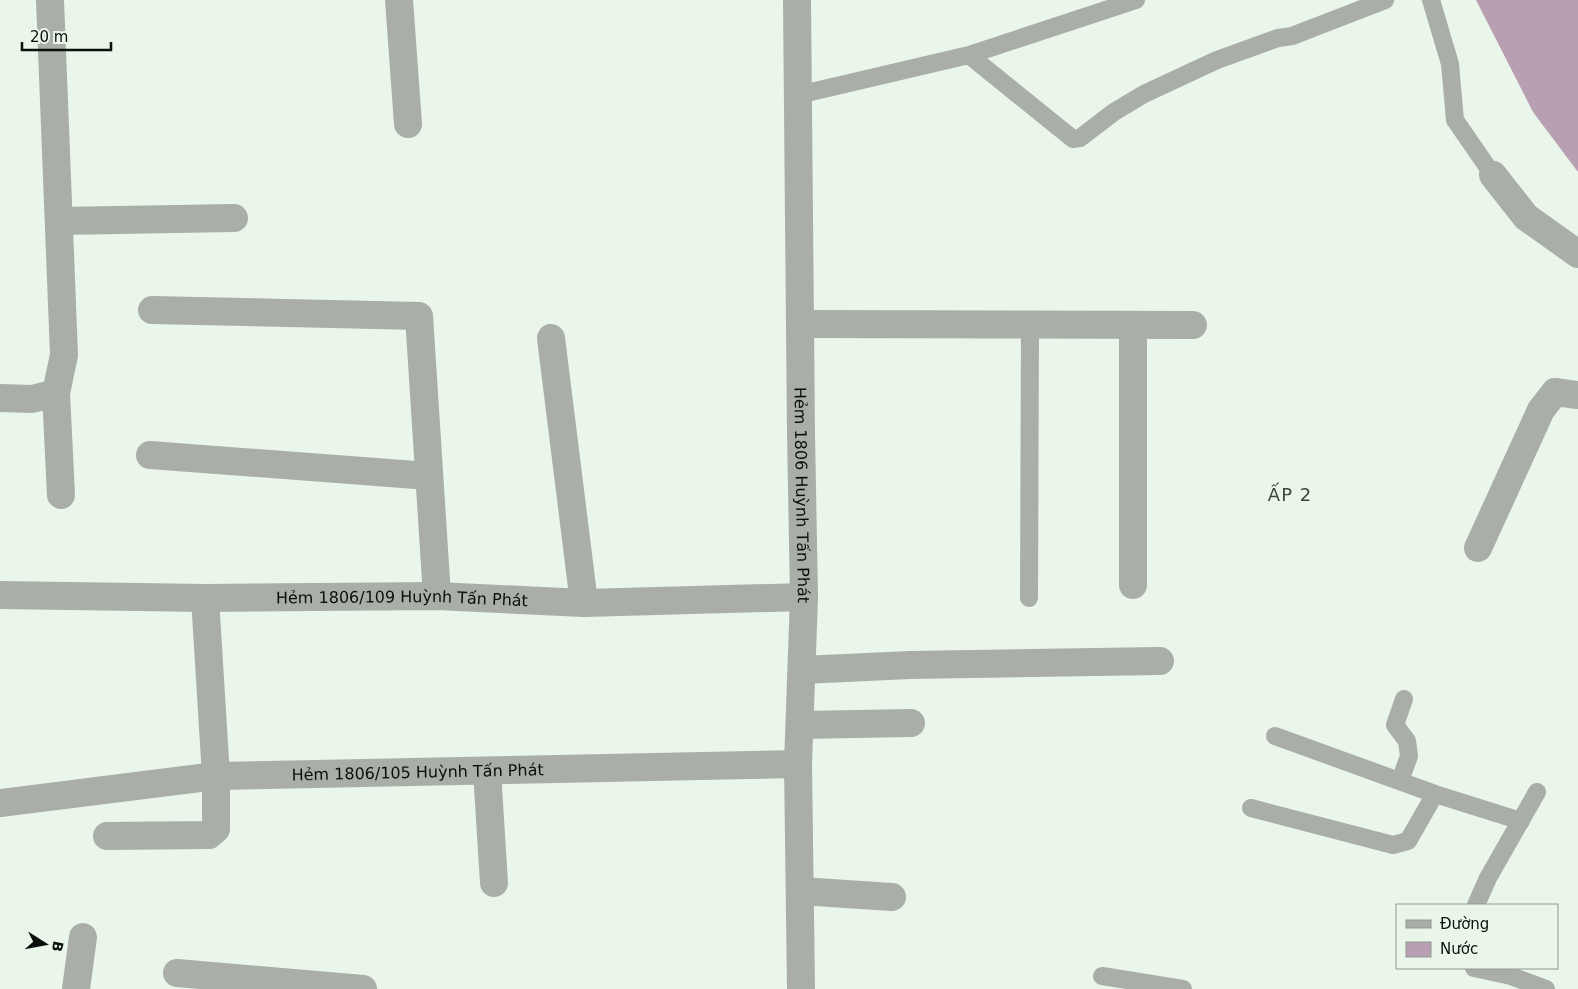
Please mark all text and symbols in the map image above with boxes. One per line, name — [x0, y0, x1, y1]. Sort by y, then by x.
scale bar — [22, 20, 111, 52]
text: 20 m — [30, 28, 68, 46]
street label: Hẻm 1806 Huỳnh Tấn Phát — [791, 387, 813, 603]
district label: ẤP 2 — [1268, 482, 1312, 505]
street label: Hẻm 1806/109 Huỳnh Tấn Phát — [276, 587, 528, 610]
street label: Hẻm 1806/105 Huỳnh Tấn Phát — [291, 760, 544, 784]
legend — [1396, 904, 1558, 969]
text: Đường — [1440, 915, 1489, 933]
north arrow — [20, 919, 70, 969]
text: B — [49, 940, 67, 953]
text: Nước — [1440, 940, 1478, 958]

